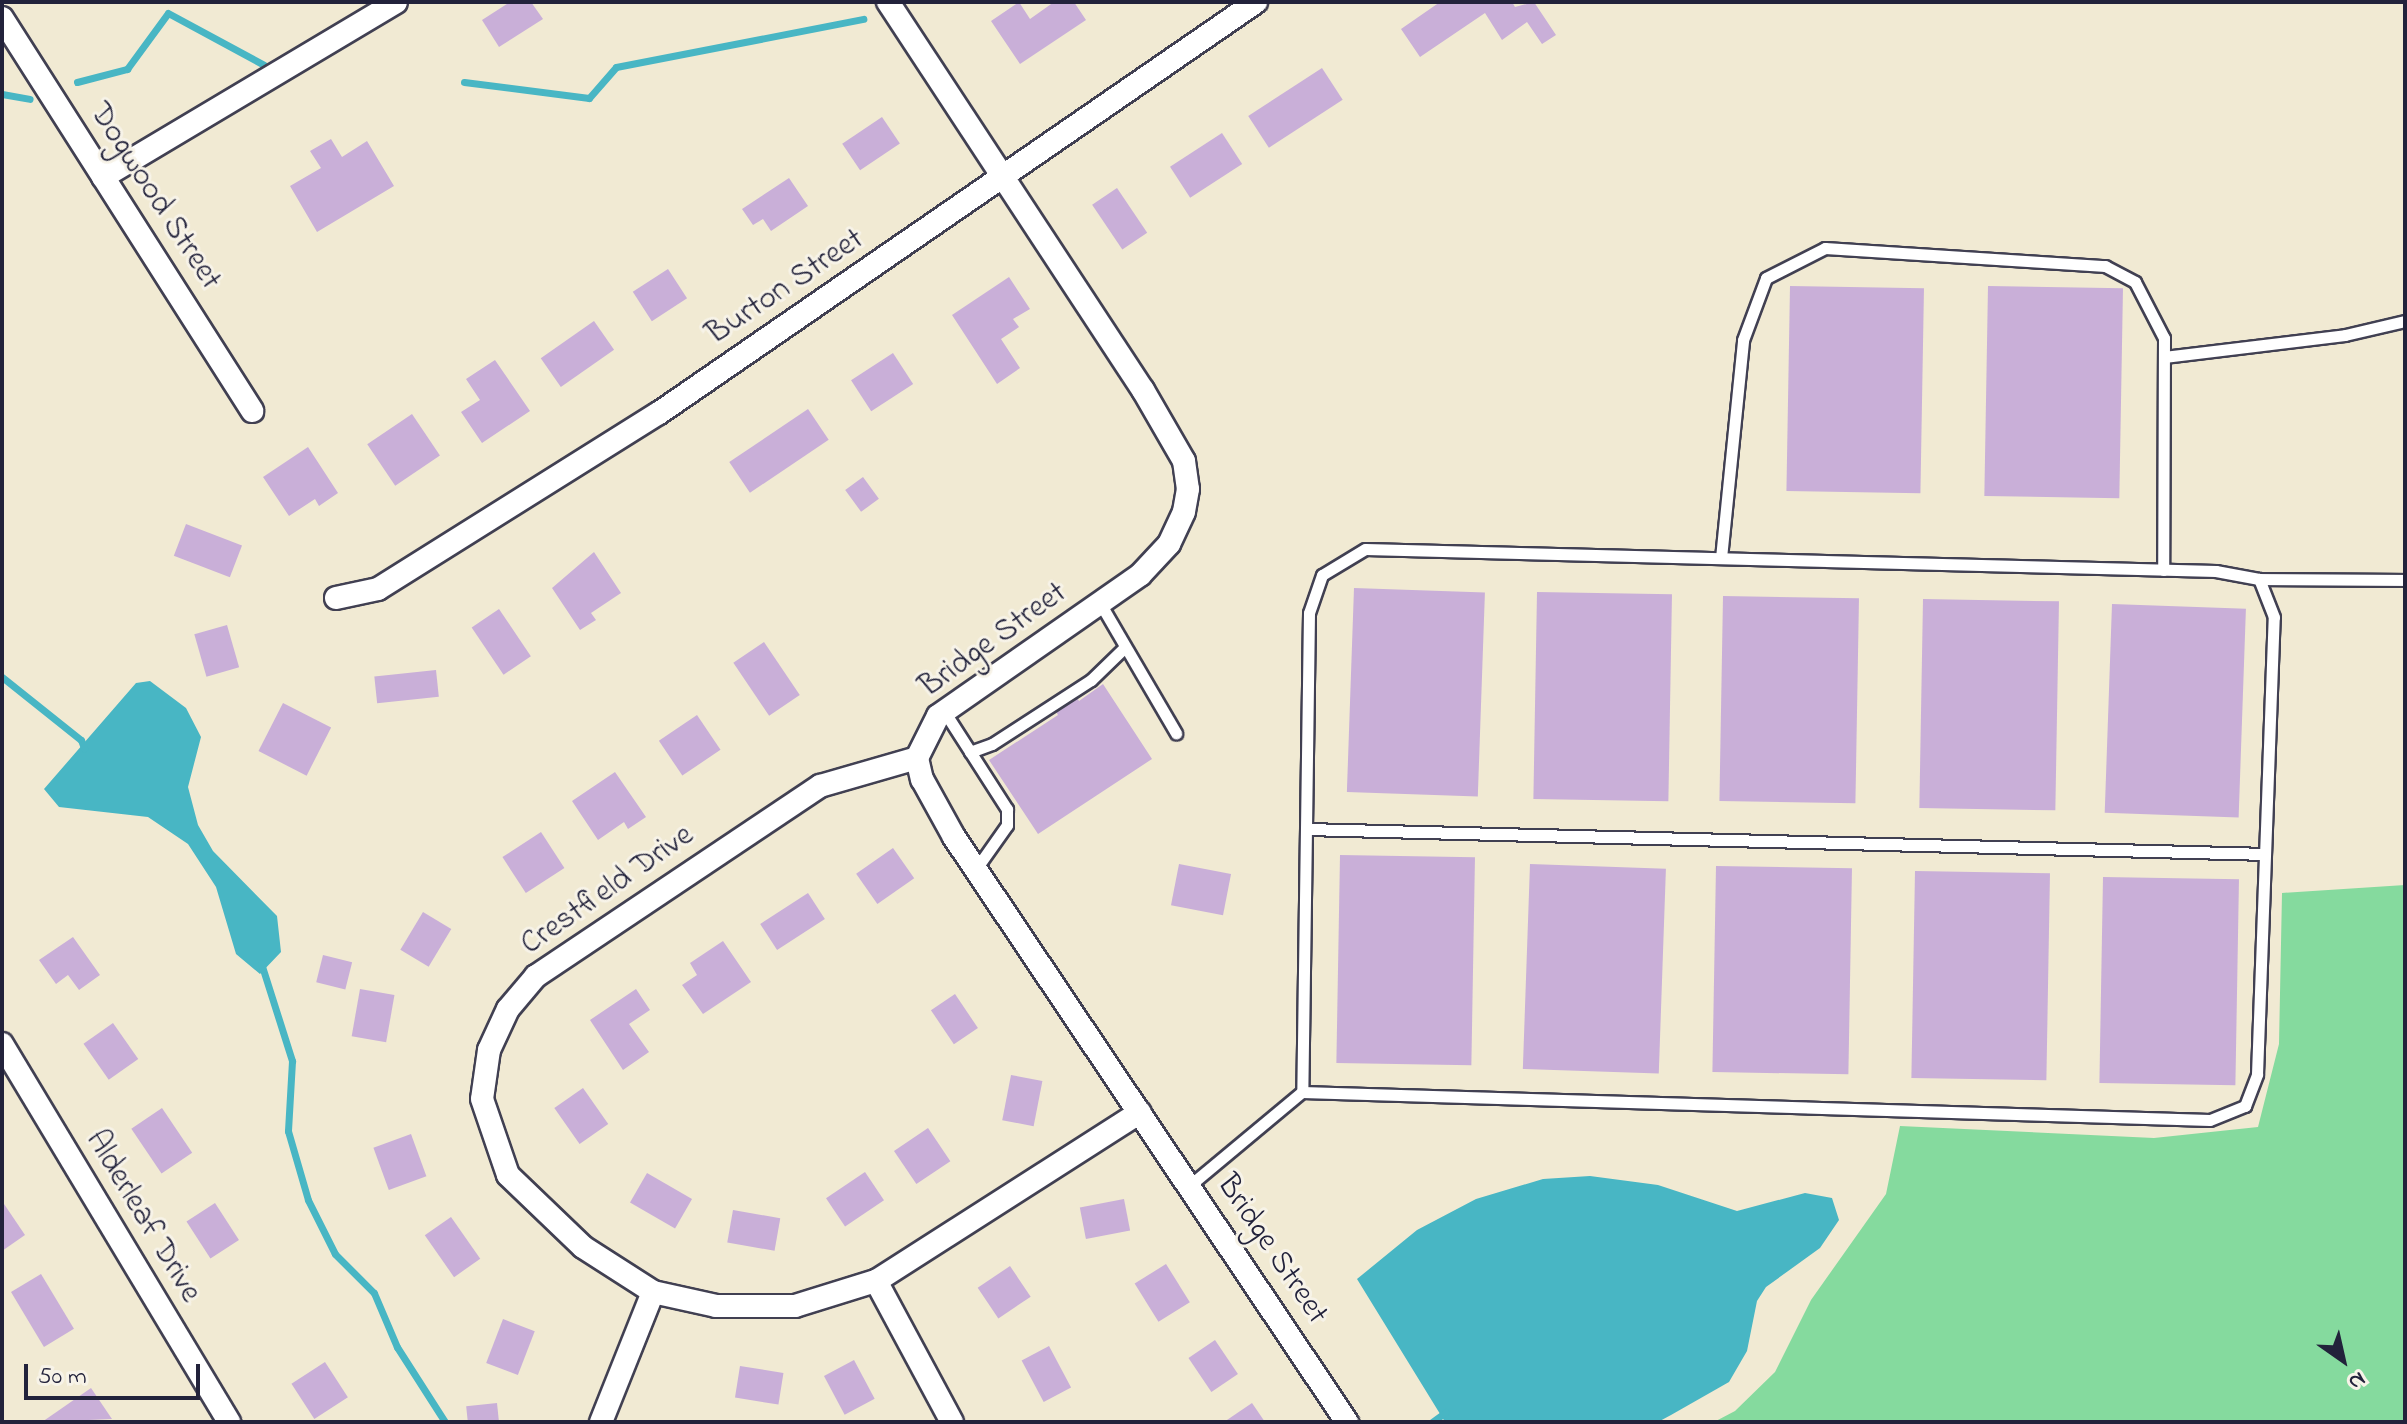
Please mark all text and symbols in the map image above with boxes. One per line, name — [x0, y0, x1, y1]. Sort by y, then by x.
street label: Dogwood Street — [79, 96, 229, 298]
street label: Burton Street — [700, 221, 872, 355]
street label: Bridge Street — [913, 575, 1075, 707]
street label: Crestfield Drive — [514, 817, 702, 965]
street label: Alderleaf Drive — [76, 1124, 208, 1310]
street label: Bridge Street — [1207, 1168, 1335, 1332]
north arrow — [2303, 1320, 2383, 1400]
scale bar — [28, 1348, 204, 1398]
text: 50 m — [38, 1360, 87, 1395]
text: N — [2341, 1362, 2372, 1397]

